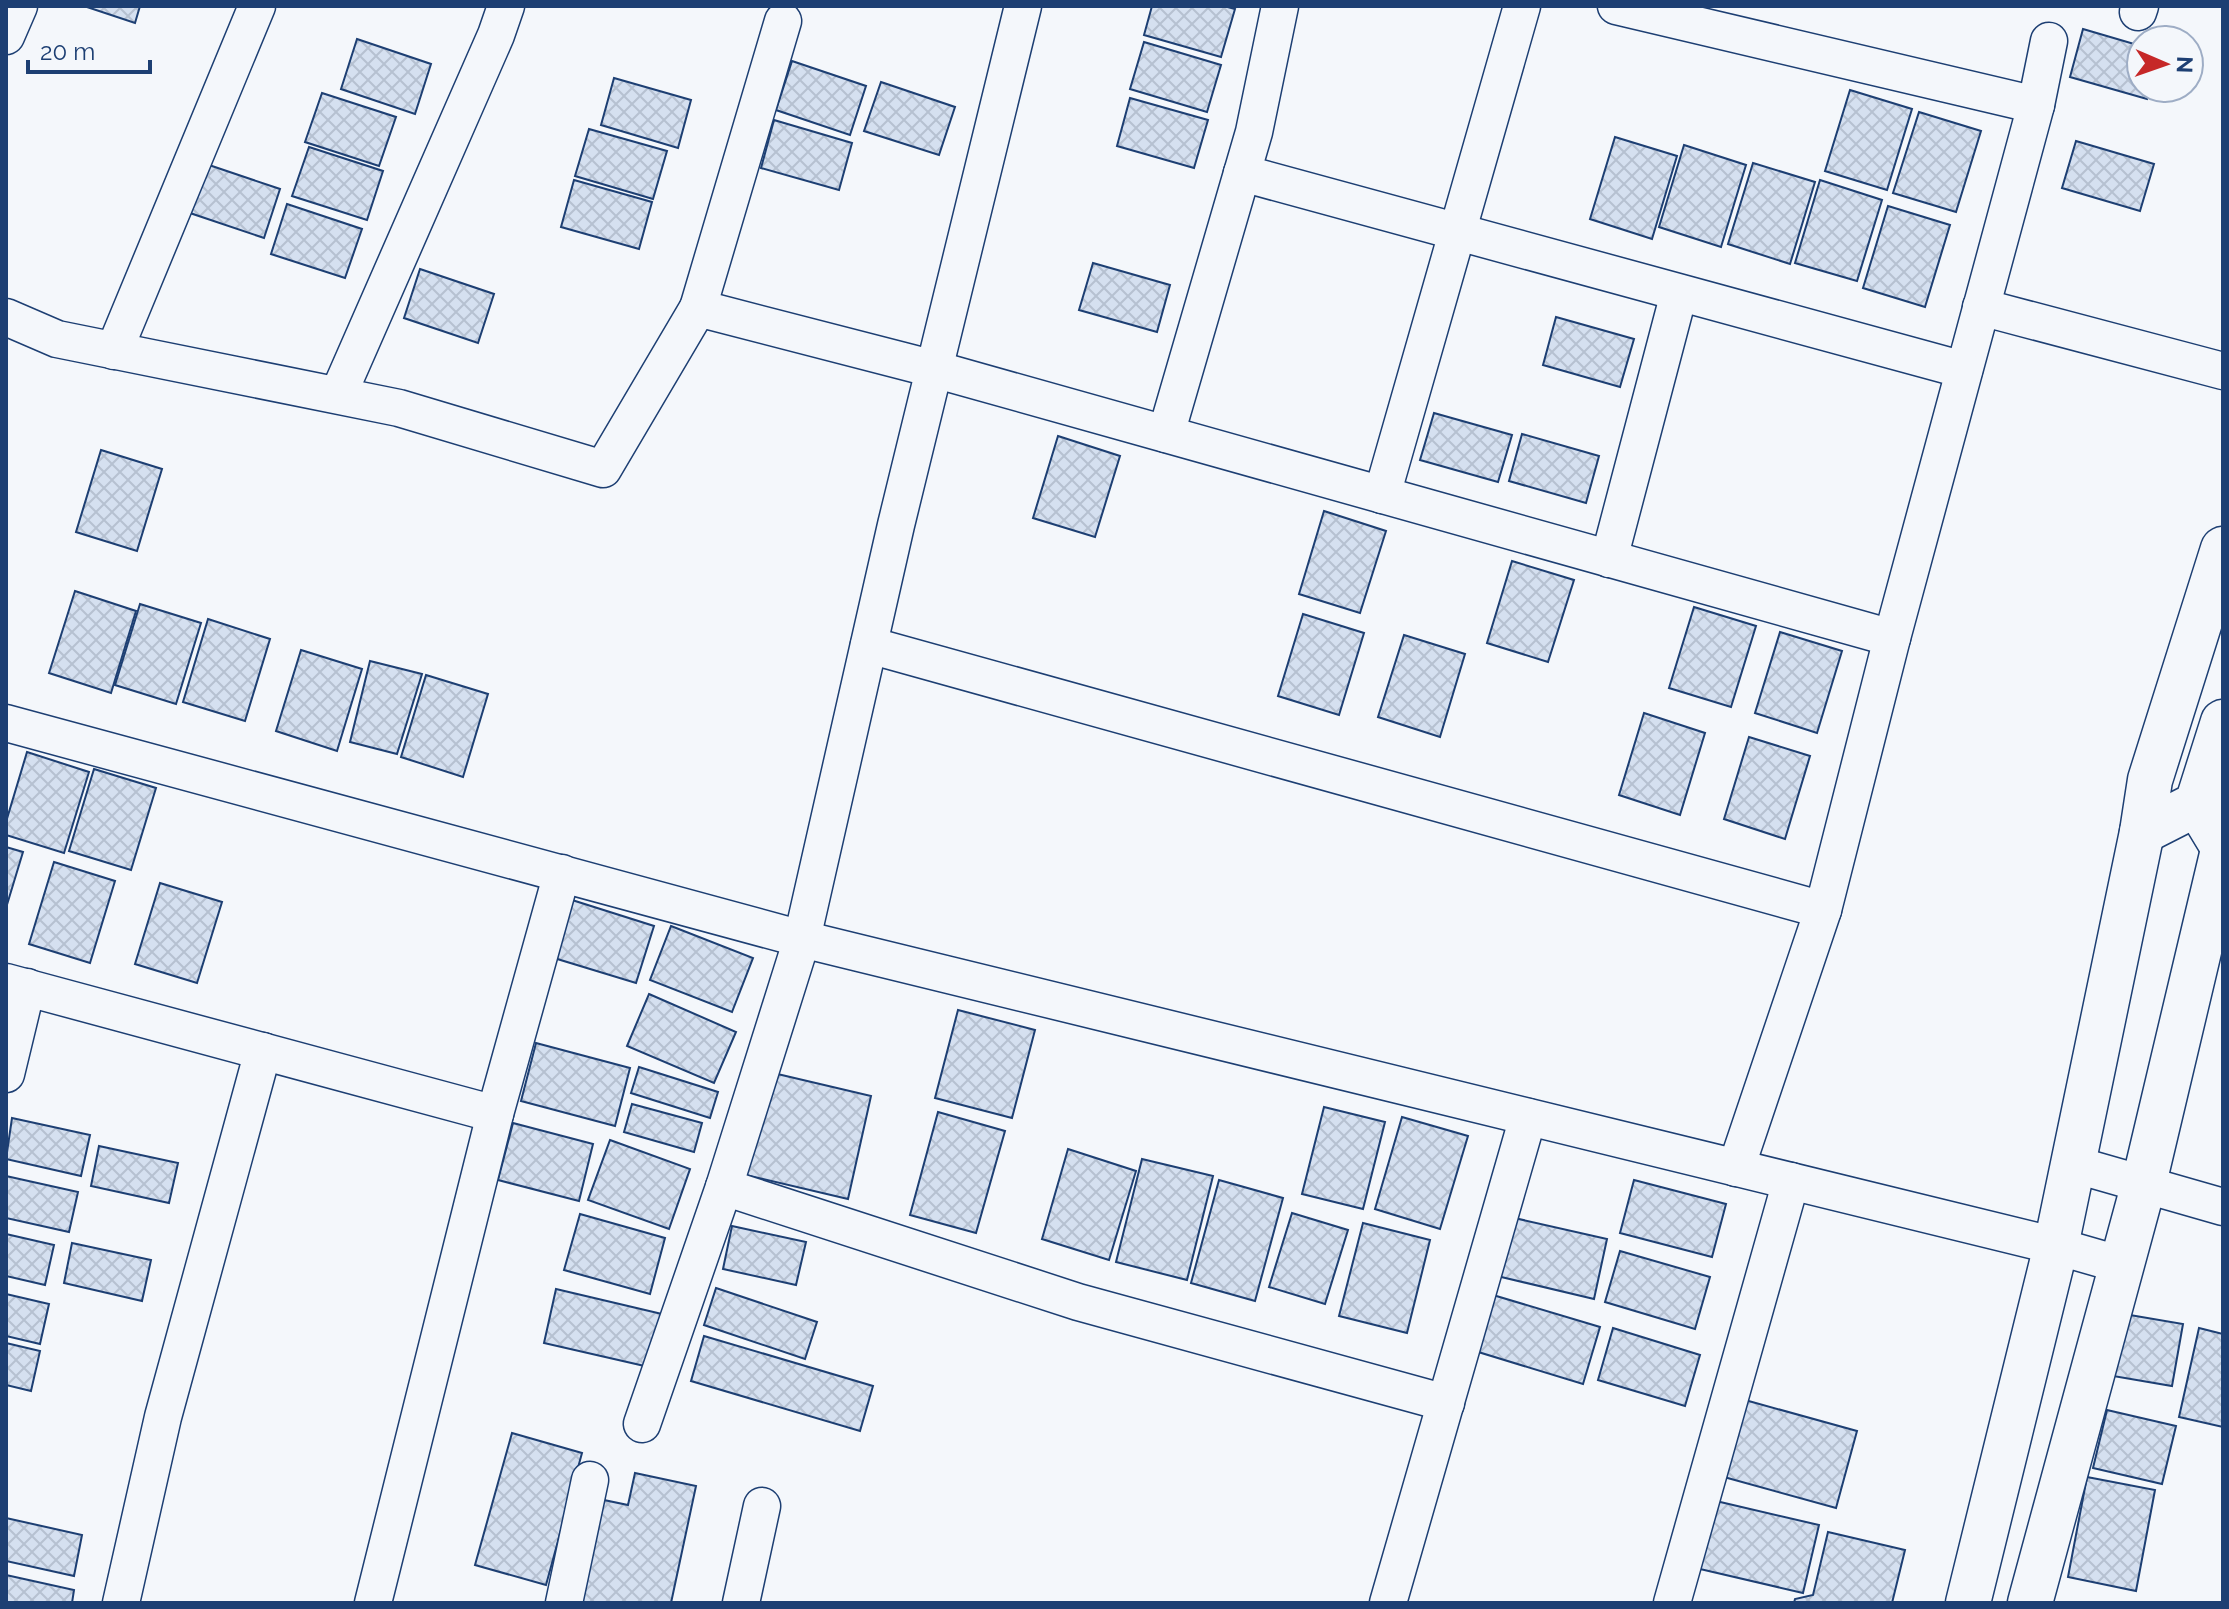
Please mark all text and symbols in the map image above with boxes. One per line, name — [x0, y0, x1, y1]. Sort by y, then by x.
scale bar — [28, 24, 150, 74]
north arrow — [2125, 24, 2205, 104]
text: 20 m — [40, 37, 95, 66]
text: N — [2172, 56, 2198, 74]

